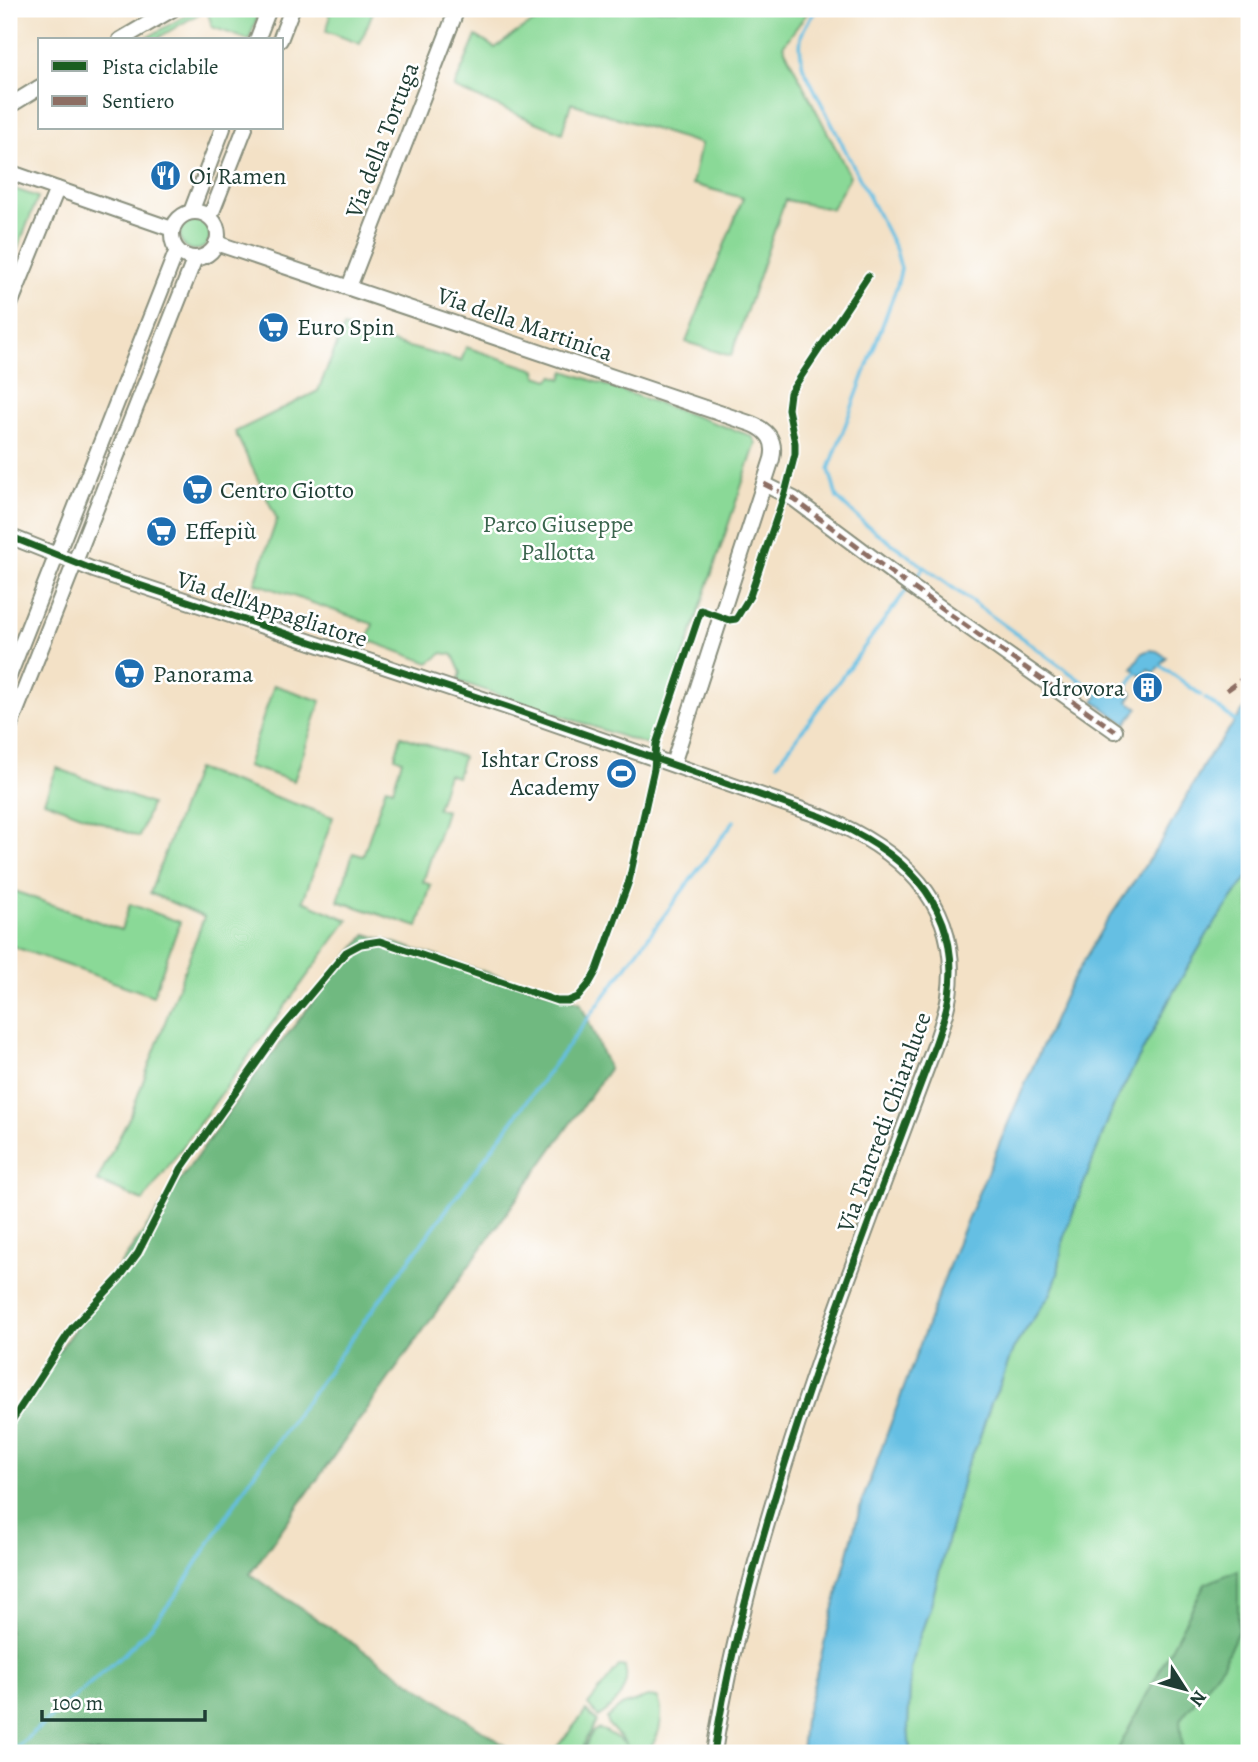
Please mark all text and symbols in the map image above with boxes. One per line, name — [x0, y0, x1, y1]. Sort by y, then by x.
legend — [38, 38, 284, 130]
text: Pista ciclabile — [102, 53, 218, 81]
street label: Via della Tortuga — [337, 57, 427, 223]
text: Sentiero — [102, 87, 174, 115]
restaurant icon: Oi Ramen — [149, 159, 183, 193]
place label: Oi Ramen — [189, 160, 286, 192]
street label: Via della Martinica — [432, 279, 618, 369]
supermarket icon: Euro Spin — [257, 310, 291, 344]
place label: Euro Spin — [297, 311, 395, 343]
supermarket icon: Centro Giotto — [180, 473, 214, 507]
place label: Centro Giotto — [220, 474, 354, 506]
park label: Parco Giuseppe Pallotta — [482, 508, 634, 568]
supermarket icon: Effepiù — [145, 514, 179, 548]
place label: Effepiù — [185, 515, 257, 547]
street label: Via dell'Appagliatore — [171, 563, 372, 655]
supermarket icon: Panorama — [113, 657, 147, 691]
place label: Panorama — [153, 658, 254, 690]
building icon: Idrovora — [1131, 671, 1165, 705]
place label: Idrovora — [1041, 672, 1126, 704]
place label: Ishtar Cross Academy — [481, 743, 599, 803]
sports icon: Ishtar Cross Academy — [605, 756, 639, 790]
street label: Via Tancredi Chiaraluce — [829, 1007, 939, 1238]
north arrow — [1150, 1654, 1220, 1724]
scale bar — [42, 1678, 205, 1722]
text: N — [1183, 1685, 1213, 1712]
text: 100 m — [52, 1689, 103, 1717]

